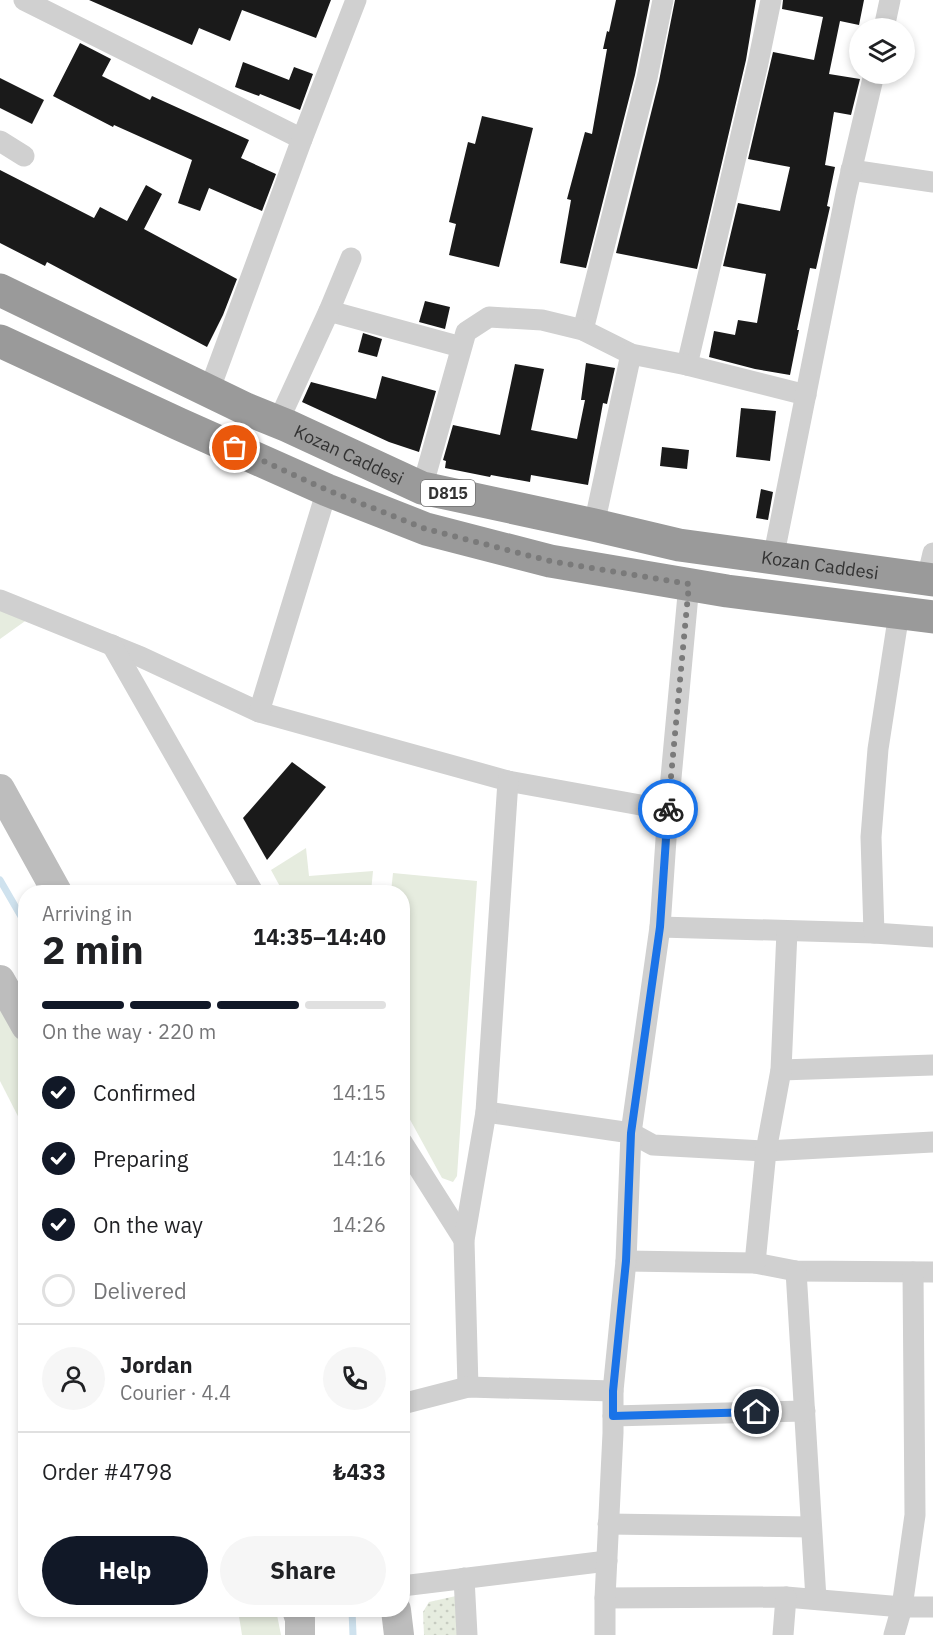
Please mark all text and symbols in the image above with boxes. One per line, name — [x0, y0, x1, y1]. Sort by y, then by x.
map controls — [849, 18, 915, 84]
button: layers — [849, 18, 915, 84]
street label: Kozan Caddesi — [291, 419, 408, 490]
pin — [209, 422, 260, 473]
icon: bag — [218, 431, 251, 464]
road number: D815 — [421, 480, 475, 506]
street label: Kozan Caddesi — [760, 545, 880, 584]
courier — [638, 779, 698, 839]
icon: bike — [652, 793, 685, 826]
text: Arriving in — [42, 900, 132, 927]
text: 14:35–14:40 — [253, 922, 386, 951]
text: 2 min — [42, 924, 144, 975]
text: On the way · 220 m — [42, 1018, 216, 1045]
icon: check — [42, 1076, 75, 1109]
text: Confirmed — [93, 1078, 196, 1107]
text: 14:15 — [332, 1079, 386, 1106]
icon: check — [42, 1142, 75, 1175]
text: Preparing — [93, 1144, 188, 1173]
text: 14:16 — [332, 1145, 386, 1172]
icon: check — [42, 1208, 75, 1241]
text: On the way — [93, 1210, 203, 1239]
text: 14:26 — [332, 1211, 386, 1238]
text: Delivered — [93, 1276, 187, 1305]
button: person — [42, 1347, 105, 1410]
button: phone — [323, 1347, 386, 1410]
text: Jordan — [120, 1350, 193, 1379]
text: Courier · 4.4 — [120, 1379, 231, 1406]
pin — [731, 1386, 782, 1437]
icon: home — [740, 1395, 773, 1428]
text: Order #4798 — [42, 1457, 172, 1486]
text: ₺433 — [333, 1457, 386, 1486]
button: Help — [42, 1536, 208, 1605]
button: Share — [220, 1536, 386, 1605]

